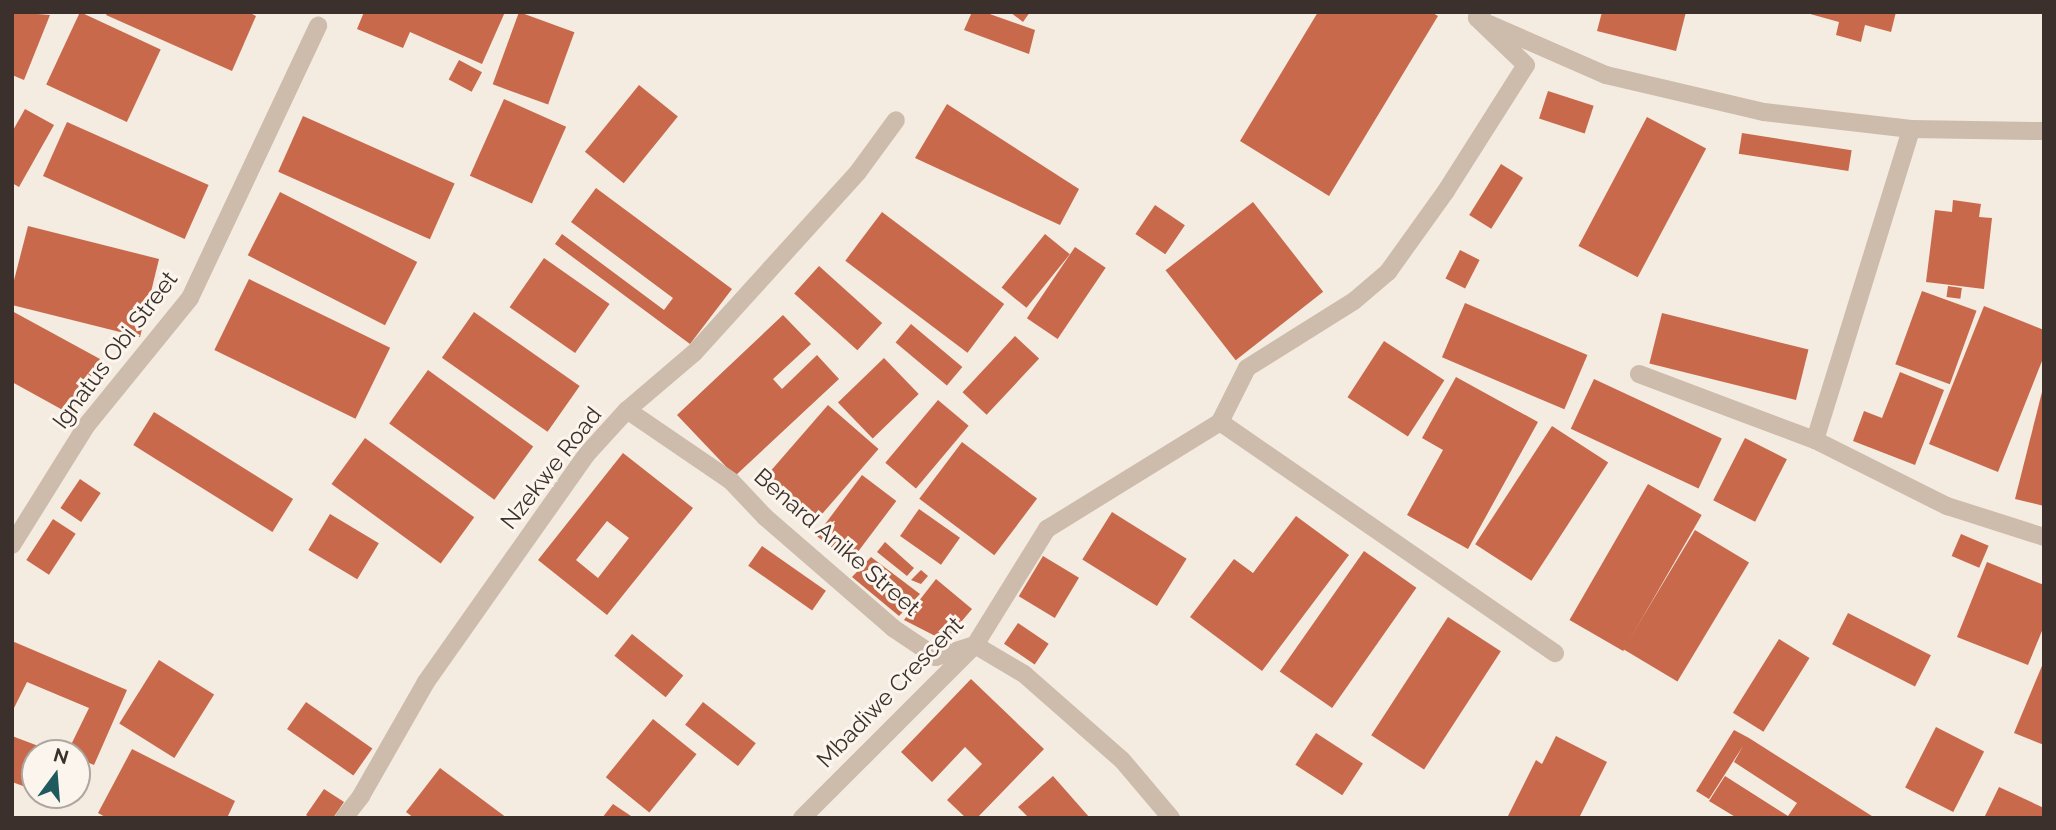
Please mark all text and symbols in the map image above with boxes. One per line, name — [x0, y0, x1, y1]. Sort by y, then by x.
street label: Ignatus Obi Street — [47, 266, 183, 434]
street label: Nzekwe Road — [495, 401, 607, 535]
street label: Benard Anike Street — [748, 462, 926, 622]
street label: Mbadiwe Crescent — [811, 611, 969, 773]
north arrow — [21, 739, 91, 809]
text: N — [51, 743, 71, 768]

